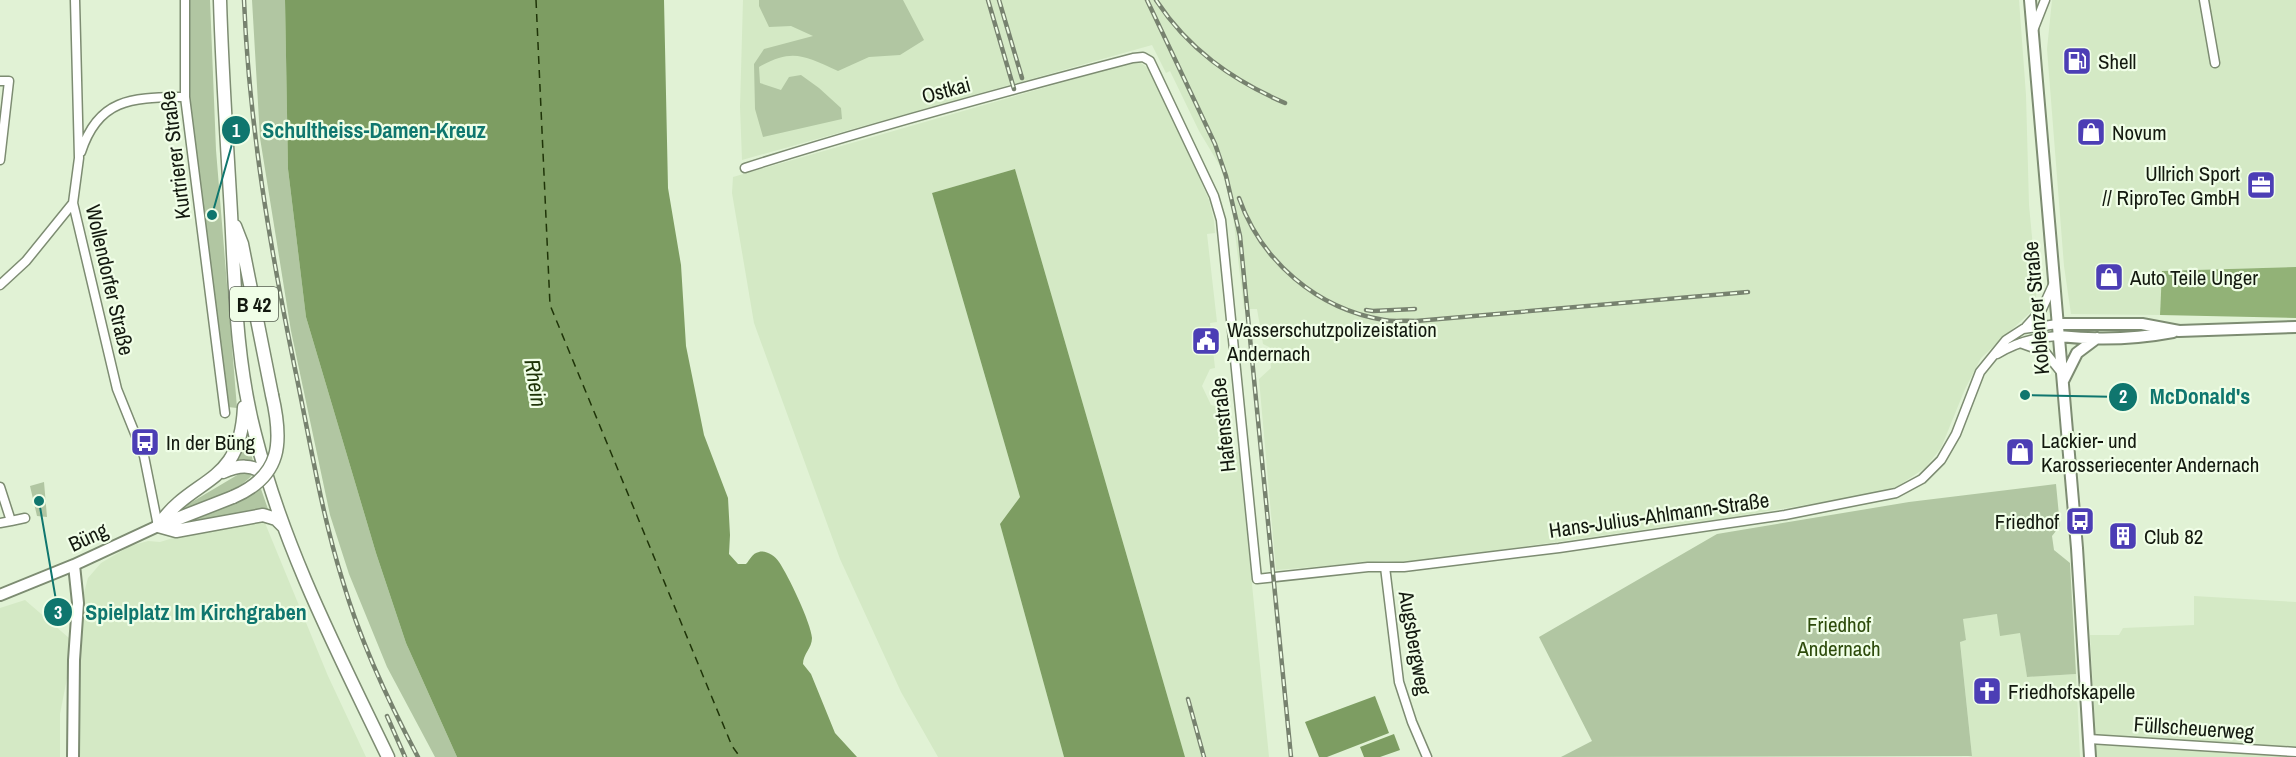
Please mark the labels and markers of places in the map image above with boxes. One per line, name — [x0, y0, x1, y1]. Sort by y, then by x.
fuel station icon: Shell — [2061, 45, 2093, 77]
place label: Shell — [2098, 47, 2136, 76]
callout: Schultheiss-Damen-Kreuz — [221, 110, 498, 150]
shop icon: Novum — [2075, 116, 2107, 148]
place label: Novum — [2112, 118, 2167, 147]
place label: Ullrich Sport // RiproTec GmbH — [2102, 159, 2240, 212]
office icon: Ullrich Sport // RiproTec GmbH — [2245, 169, 2277, 201]
shop icon: Auto Teile Unger — [2093, 261, 2125, 293]
place label: Auto Teile Unger — [2129, 263, 2258, 292]
place label: Wasserschutzpolizeistation Andernach — [1226, 315, 1437, 368]
public building icon: Wasserschutzpolizeistation Andernach — [1190, 325, 1222, 357]
callout: McDonald's — [2108, 377, 2262, 417]
bus stop icon: In der Büng — [129, 426, 161, 458]
place label: Lackier- und Karosseriecenter Andernach — [2041, 426, 2259, 479]
place label: In der Büng — [166, 428, 255, 457]
shop icon: Lackier- und Karosseriecenter Andernach — [2004, 436, 2036, 468]
bus stop icon: Friedhof — [2064, 505, 2096, 537]
place label: Friedhof — [1995, 507, 2059, 536]
building icon: Club 82 — [2107, 520, 2139, 552]
place label: Club 82 — [2144, 522, 2203, 551]
callout: Spielplatz Im Kirchgraben — [43, 592, 319, 632]
church icon: Friedhofskapelle — [1971, 675, 2003, 707]
place label: Friedhofskapelle — [2008, 677, 2135, 706]

